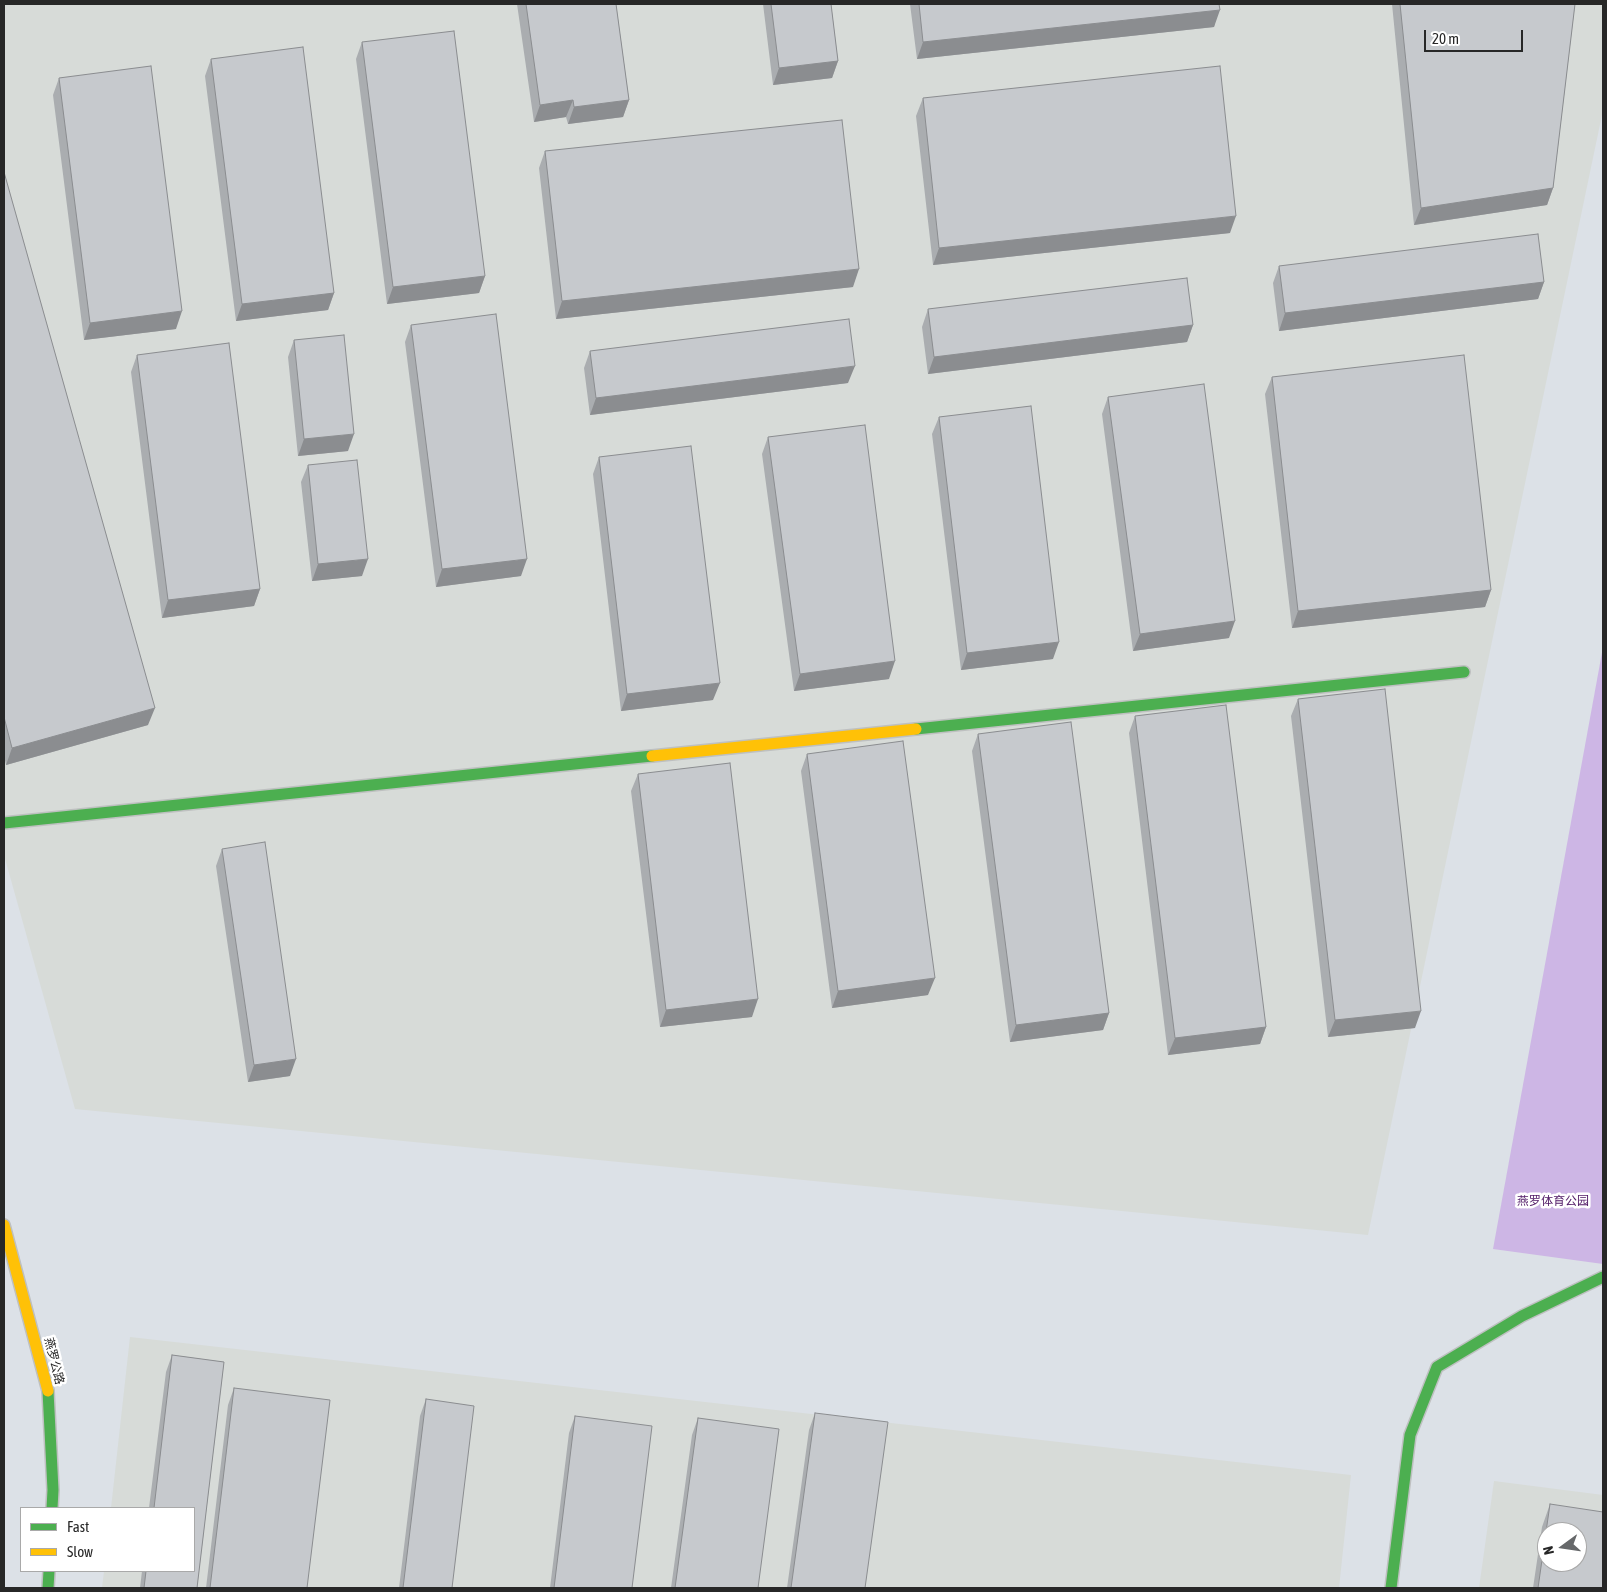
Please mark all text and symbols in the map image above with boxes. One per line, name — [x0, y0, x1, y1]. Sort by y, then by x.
scale bar — [1427, 20, 1526, 52]
text: 20 m — [1432, 30, 1459, 47]
park label: 燕罗体育公园 — [1517, 1194, 1589, 1208]
street label: 燕罗公路 — [41, 1336, 67, 1386]
legend — [20, 1507, 195, 1572]
text: Fast — [67, 1518, 89, 1535]
north arrow — [1537, 1522, 1587, 1572]
text: Slow — [67, 1543, 93, 1560]
text: N — [1540, 1544, 1557, 1556]

